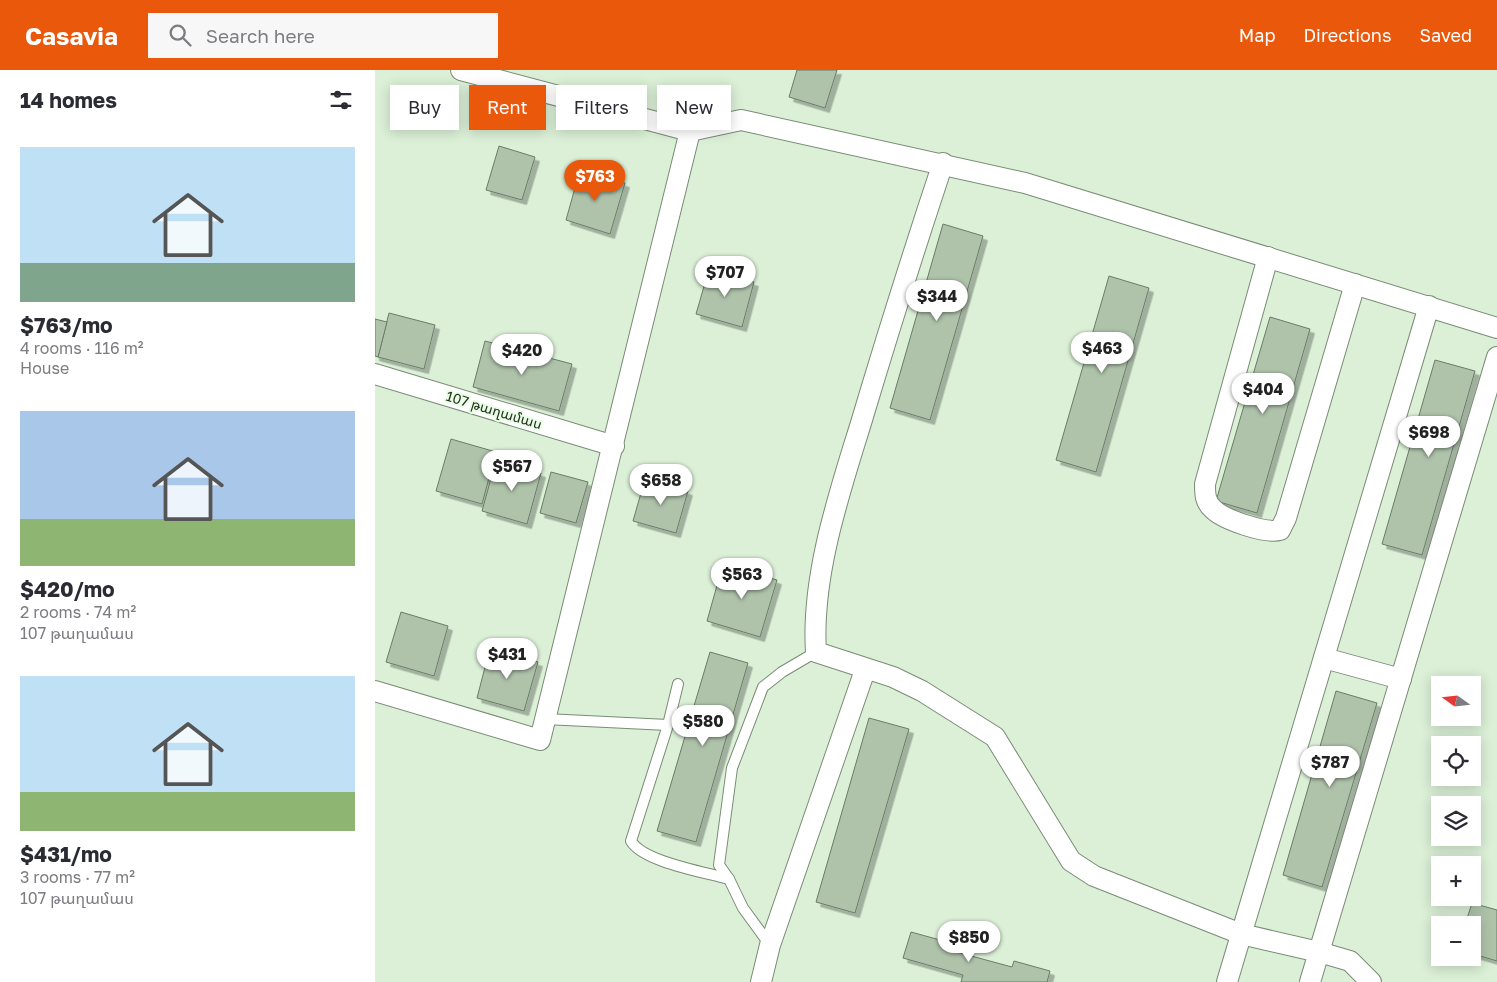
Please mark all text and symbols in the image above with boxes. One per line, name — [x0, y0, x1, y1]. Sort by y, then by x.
search box — [148, 13, 498, 58]
text: Casavia — [25, 21, 118, 50]
icon: search — [166, 21, 194, 49]
text: Search here — [206, 24, 315, 47]
text: Map — [1239, 24, 1275, 46]
text: Directions — [1303, 24, 1391, 46]
text: Saved — [1419, 24, 1472, 46]
chip: Buy — [390, 85, 459, 130]
chip: Rent — [469, 85, 546, 130]
chip: Filters — [556, 85, 647, 130]
chip: New — [657, 85, 731, 130]
icon: filters — [327, 86, 355, 114]
text: 14 homes — [20, 87, 117, 113]
pin: $763 — [565, 160, 625, 202]
text: $763 — [575, 166, 615, 186]
icon: home — [143, 180, 233, 270]
pin: $707 — [695, 256, 755, 298]
text: $707 — [706, 262, 744, 282]
pin: $344 — [907, 280, 967, 322]
text: $344 — [917, 286, 957, 306]
text: $763/mo — [20, 312, 113, 338]
pin: $463 — [1072, 332, 1132, 374]
pin: $420 — [492, 334, 552, 376]
text: 4 rooms · 116 m² — [20, 338, 144, 358]
text: $463 — [1082, 338, 1122, 358]
text: $420 — [502, 340, 542, 360]
text: House — [20, 358, 69, 378]
pin: $404 — [1233, 372, 1293, 415]
text: $404 — [1242, 379, 1284, 399]
street label: 107 թաղամաս — [444, 387, 544, 432]
pin: $698 — [1399, 416, 1459, 458]
text: $698 — [1408, 422, 1450, 442]
icon: home — [143, 444, 233, 534]
pin: $567 — [482, 450, 542, 492]
text: $567 — [492, 456, 532, 476]
pin: $658 — [631, 464, 691, 506]
text: $658 — [641, 470, 681, 490]
pin: $563 — [712, 558, 772, 600]
text: $563 — [722, 564, 762, 584]
text: $420/mo — [20, 576, 115, 602]
text: 2 rooms · 74 m² — [20, 602, 136, 622]
text: 107 թաղամաս — [20, 623, 134, 643]
pin: $431 — [477, 638, 537, 680]
text: $431 — [488, 644, 526, 664]
north arrow — [1431, 676, 1481, 726]
map controls — [1431, 676, 1481, 966]
pin: $580 — [673, 704, 733, 747]
icon: home — [143, 709, 233, 799]
text: $580 — [682, 711, 724, 731]
button: locate — [1431, 736, 1481, 786]
pin: $787 — [1300, 746, 1360, 788]
text: $787 — [1311, 752, 1349, 772]
button: layers — [1431, 796, 1481, 846]
text: $431/mo — [20, 841, 112, 867]
button: + — [1431, 856, 1481, 906]
text: 3 rooms · 77 m² — [20, 867, 135, 887]
text: 107 թաղամաս — [20, 888, 134, 908]
button: − — [1431, 916, 1481, 966]
pin: $850 — [939, 920, 999, 963]
text: $850 — [948, 927, 990, 947]

